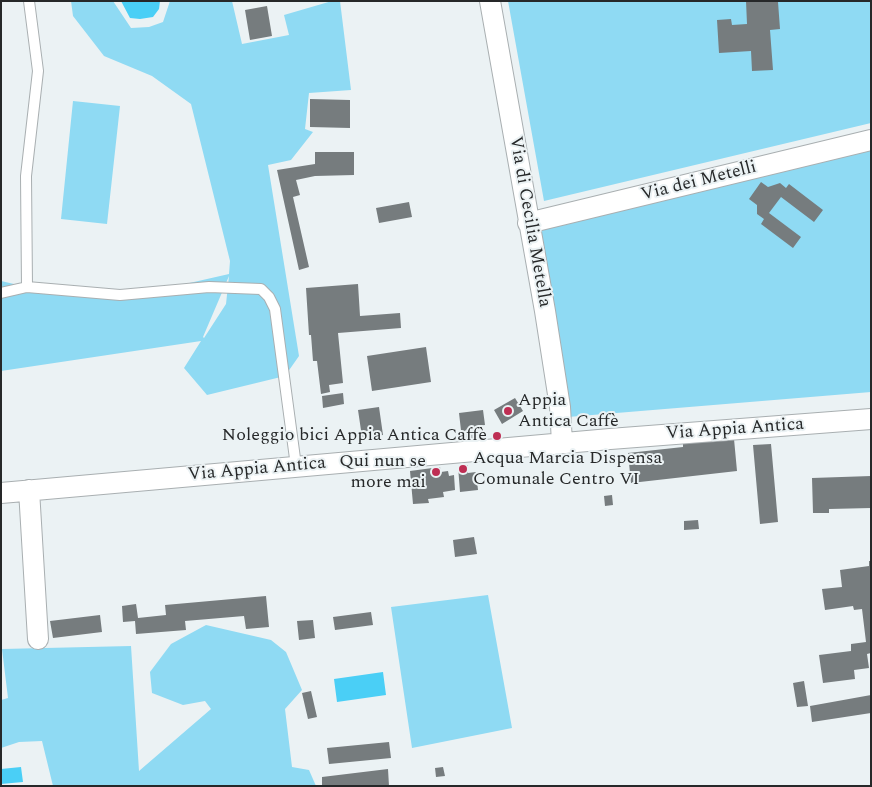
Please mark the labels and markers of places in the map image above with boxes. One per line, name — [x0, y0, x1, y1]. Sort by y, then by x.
place label: Appia Antica Caffè — [518, 390, 619, 432]
marker: Appia Antica Caffè — [502, 405, 514, 417]
place label: Noleggio bici Appia Antica Caffè — [222, 425, 487, 447]
marker: Noleggio bici Appia Antica Caffè — [491, 430, 503, 442]
place label: Acqua Marcia Dispensa Comunale Centro VI — [473, 448, 662, 490]
place label: Qui nun se more mai — [339, 451, 426, 494]
marker: Acqua Marcia Dispensa Comunale Centro VI — [457, 463, 469, 475]
marker: Qui nun se more mai — [430, 466, 442, 478]

